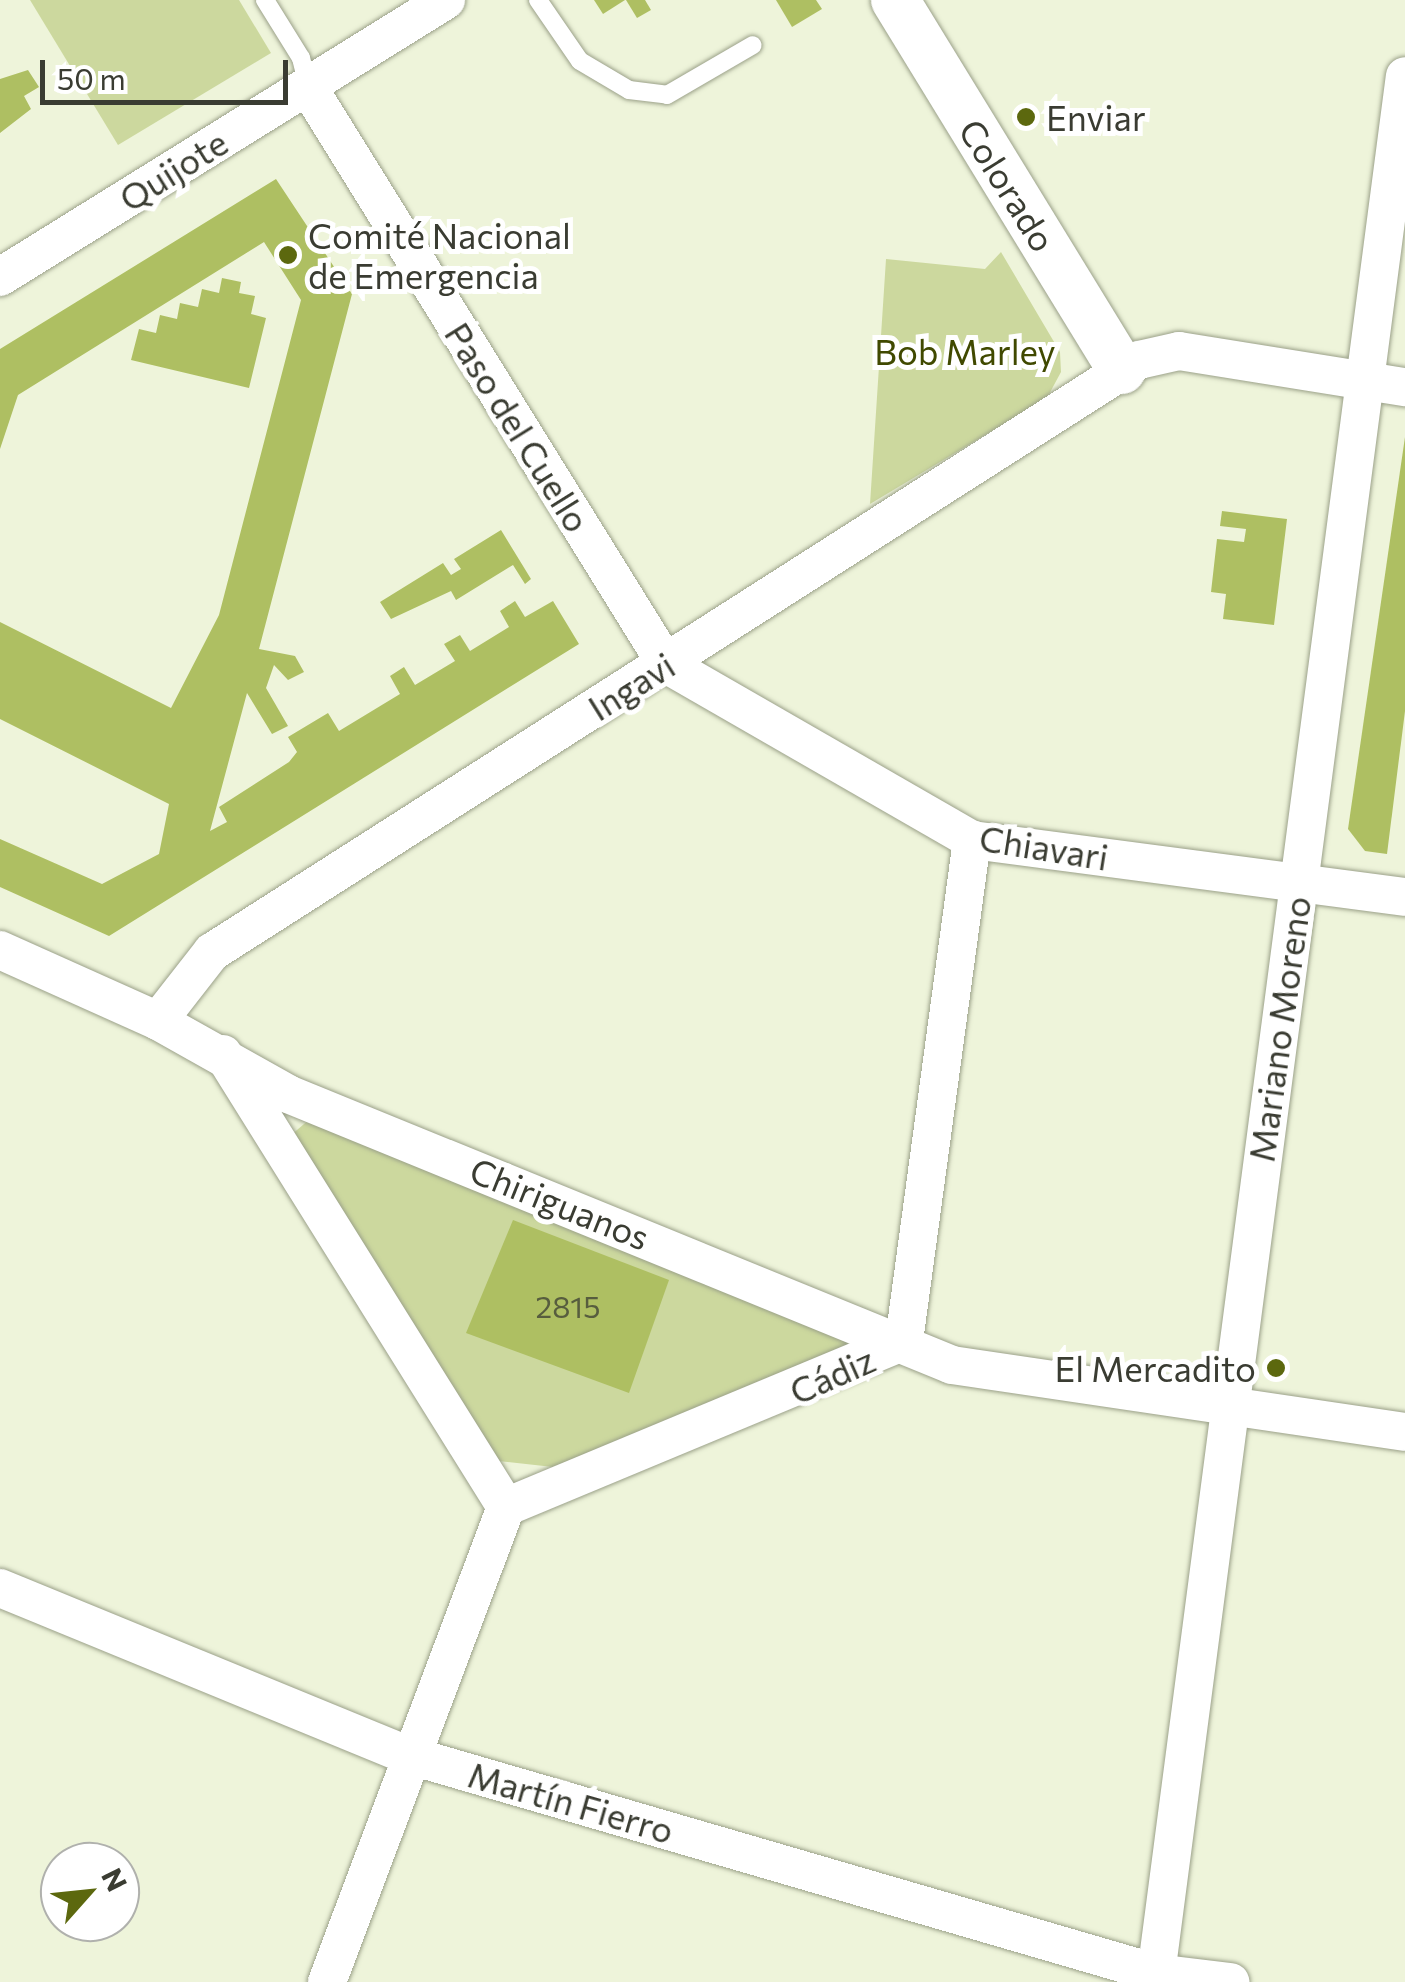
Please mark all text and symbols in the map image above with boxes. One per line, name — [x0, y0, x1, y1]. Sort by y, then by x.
scale bar — [45, 40, 292, 102]
text: 50 m — [57, 59, 126, 96]
place label: Enviar — [1046, 96, 1146, 138]
marker: Enviar — [1015, 106, 1037, 128]
street label: Colorado — [951, 111, 1065, 259]
street label: Quijote — [111, 121, 235, 219]
place label: Comité Nacional de Emergencia — [308, 214, 571, 296]
marker: Comité Nacional de Emergencia — [277, 244, 299, 266]
street label: Paso del Cuello — [437, 315, 599, 539]
park label: Bob Marley — [874, 330, 1056, 372]
street label: Ingavi — [580, 643, 682, 729]
street label: Chiavari — [977, 816, 1111, 878]
street label: Mariano Moreno — [1240, 894, 1318, 1164]
street label: Chiriguanos — [464, 1148, 656, 1258]
house number: 2815 — [536, 1288, 600, 1324]
street label: Cádiz — [783, 1338, 881, 1412]
place label: El Mercadito — [1055, 1347, 1256, 1389]
marker: El Mercadito — [1265, 1357, 1287, 1379]
street label: Martín Fierro — [464, 1753, 678, 1851]
north arrow — [40, 1842, 140, 1942]
text: N — [95, 1862, 135, 1896]

